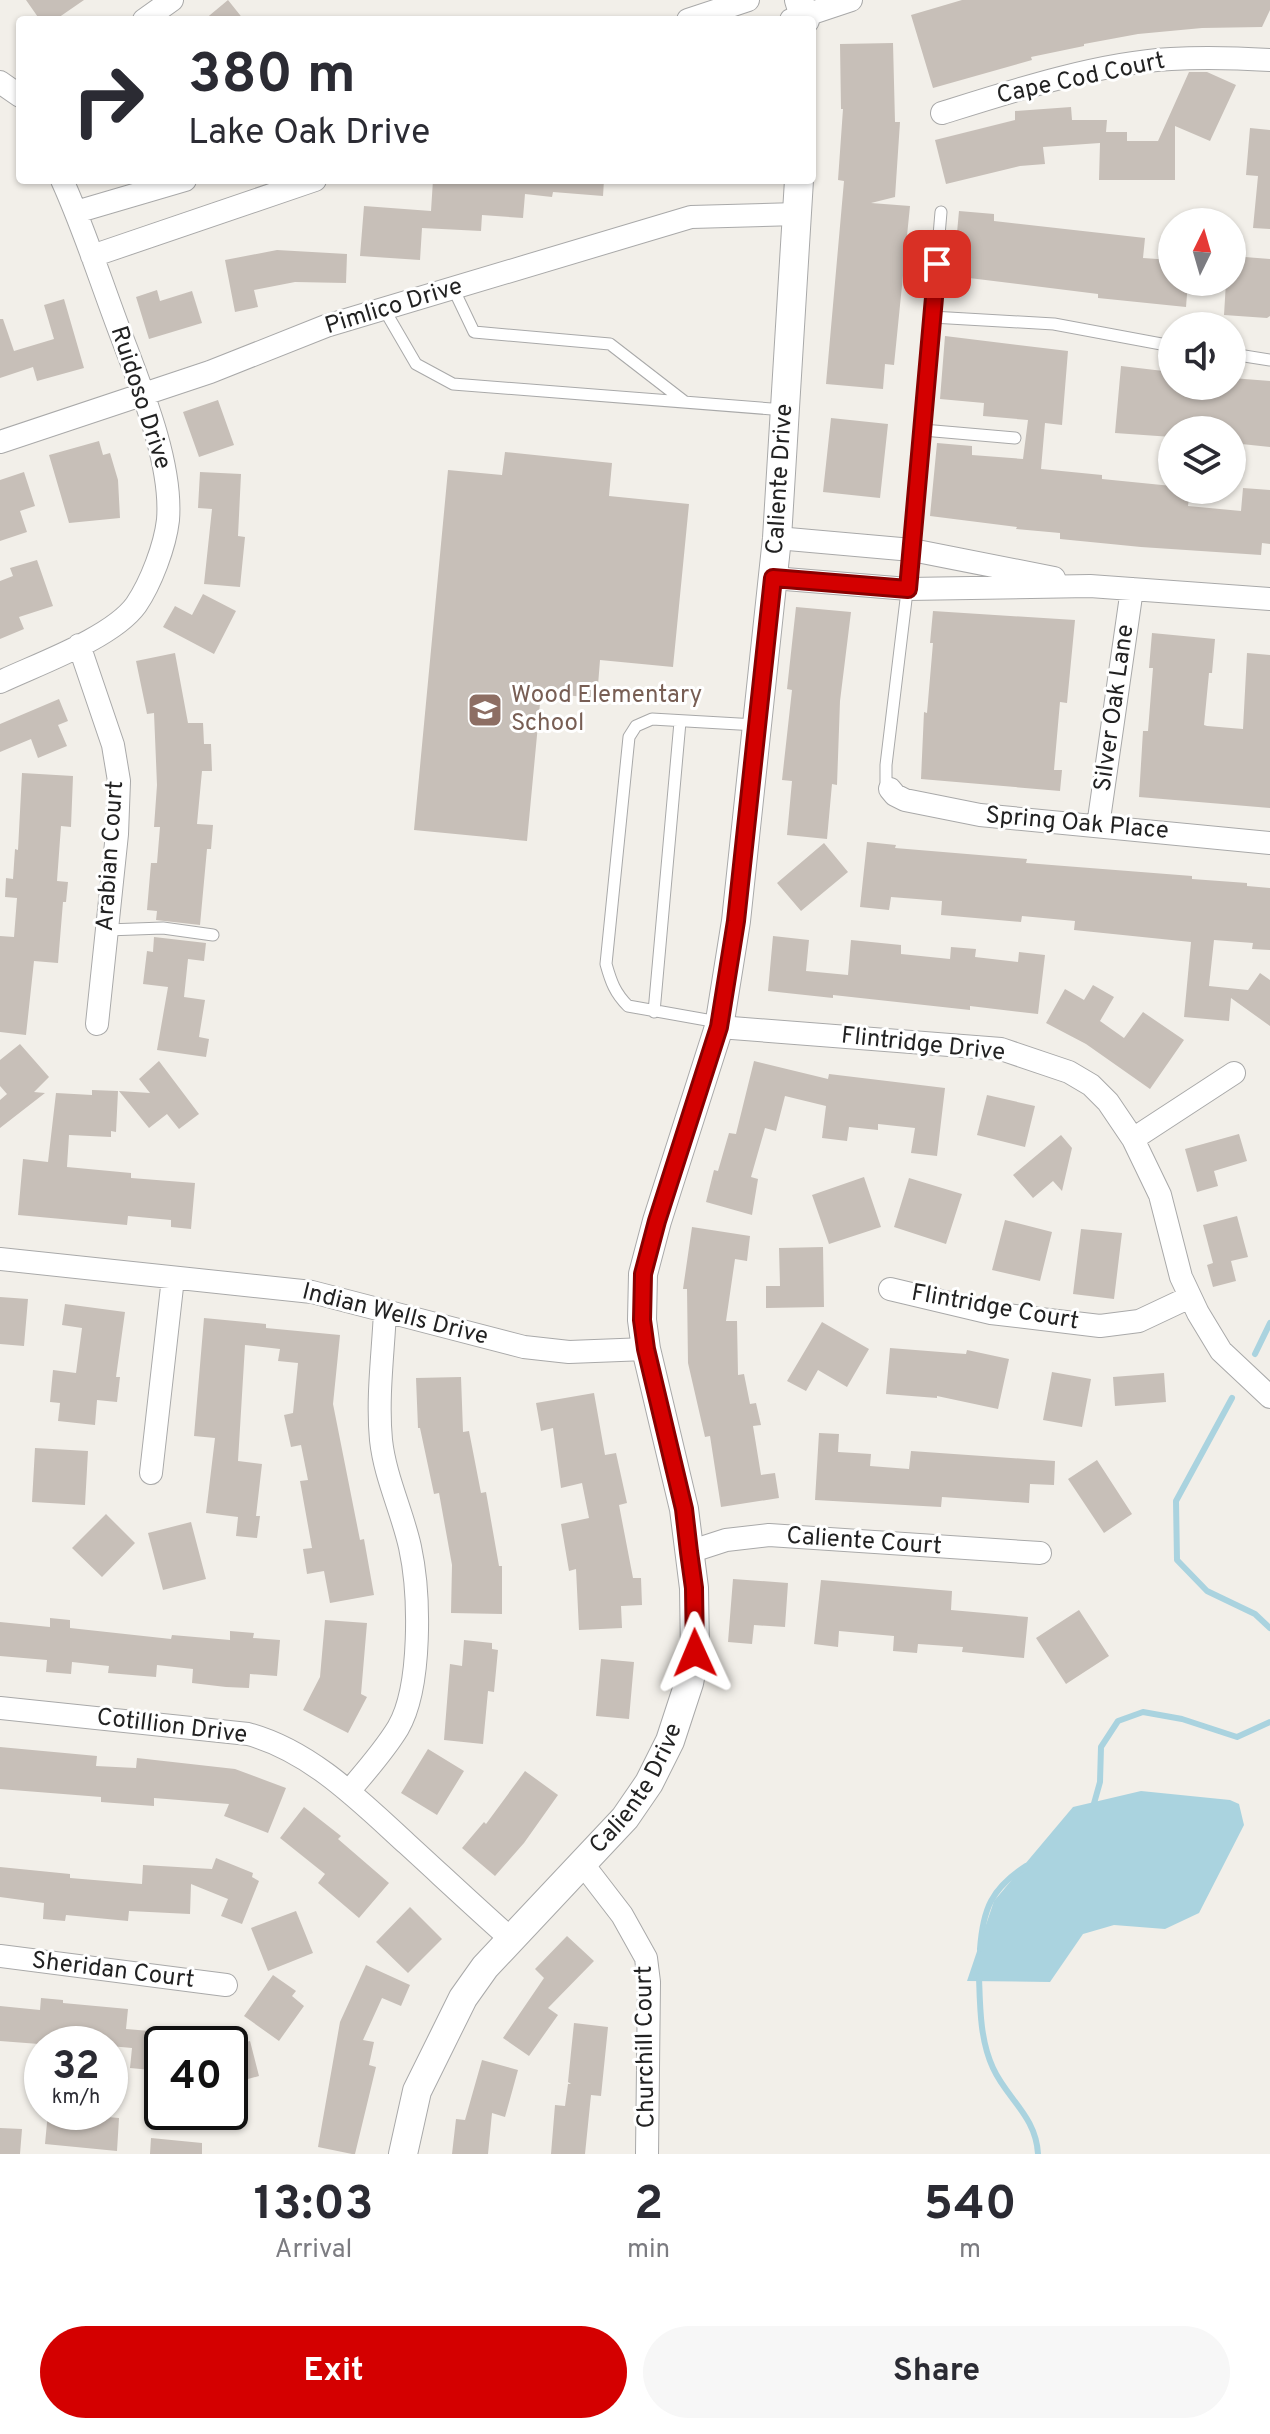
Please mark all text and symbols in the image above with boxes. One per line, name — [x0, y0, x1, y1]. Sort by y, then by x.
text: 380 m — [188, 42, 356, 112]
street label: Cape Cod Court — [994, 47, 1168, 111]
icon: right — [56, 48, 160, 152]
text: Lake Oak Drive — [188, 111, 430, 157]
north arrow — [1158, 208, 1246, 296]
map controls — [1158, 208, 1246, 504]
pin — [903, 230, 971, 298]
icon: arrive — [915, 242, 959, 286]
street label: Pimlico Drive — [322, 272, 466, 342]
button: sound — [1158, 312, 1246, 400]
street label: Ruidoso Drive — [103, 323, 177, 473]
street label: Caliente Drive — [760, 403, 800, 556]
button: layers — [1158, 416, 1246, 504]
street label: Silver Oak Lane — [1088, 623, 1142, 793]
place label: Wood Elementary School — [511, 681, 702, 739]
school or university icon: Wood Elementary School — [466, 691, 504, 729]
street label: Arabian Court — [91, 780, 131, 932]
street label: Spring Oak Place — [984, 801, 1170, 847]
street label: Flintridge Drive — [840, 1021, 1006, 1069]
street label: Indian Wells Drive — [299, 1277, 491, 1353]
street label: Flintridge Court — [909, 1279, 1081, 1337]
street label: Caliente Court — [785, 1522, 943, 1562]
position arrow — [653, 1611, 737, 1695]
street label: Cotillion Drive — [95, 1703, 249, 1751]
street label: Caliente Drive — [584, 1720, 690, 1861]
street label: Sheridan Court — [30, 1946, 196, 1996]
street label: Churchill Court — [630, 1965, 662, 2129]
speed limit sign: 40 — [144, 2026, 248, 2130]
text: 32 — [52, 2043, 100, 2093]
text: km/h — [52, 2085, 100, 2111]
text: 13:03 — [254, 2176, 373, 2236]
text: 2 — [634, 2176, 663, 2236]
text: 540 — [924, 2176, 1016, 2236]
text: Arrival — [275, 2234, 352, 2267]
text: min — [627, 2234, 670, 2267]
text: m — [959, 2234, 981, 2267]
button: Exit — [40, 2326, 627, 2418]
button: Share — [643, 2326, 1230, 2418]

